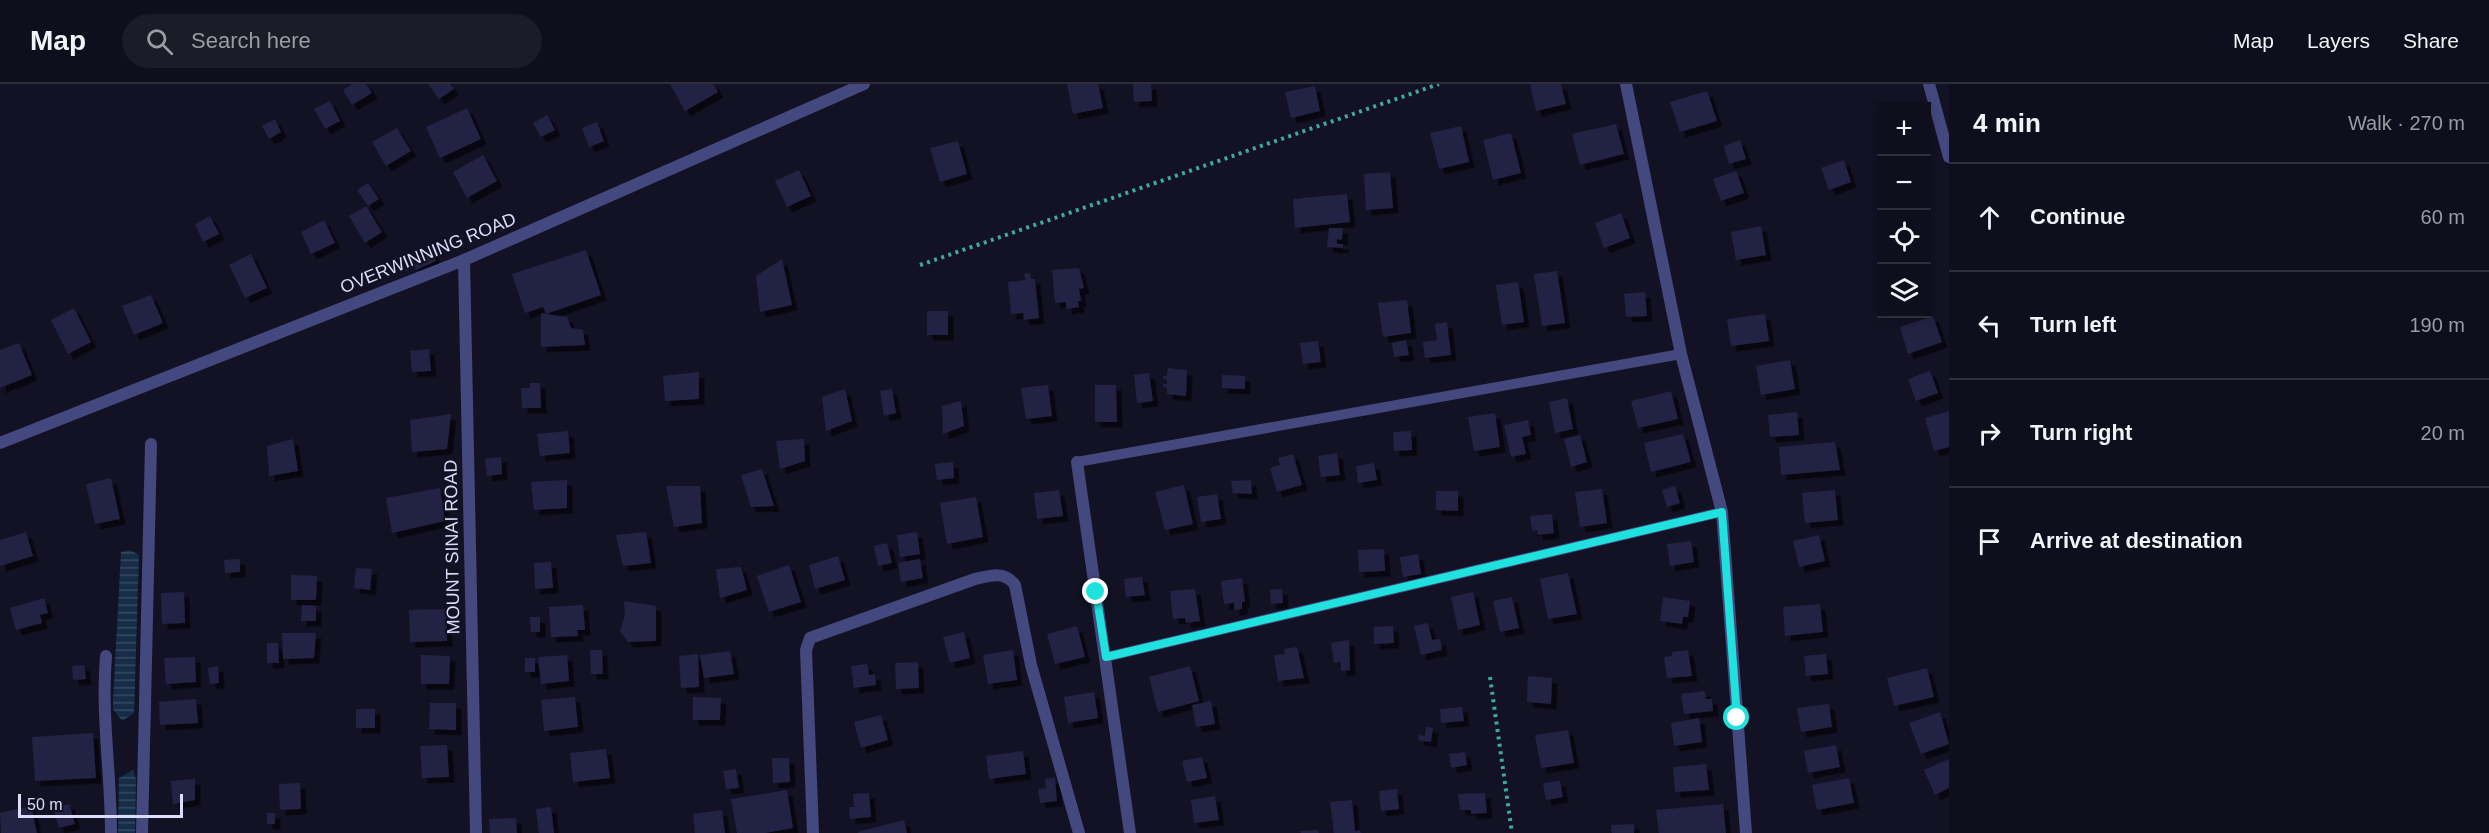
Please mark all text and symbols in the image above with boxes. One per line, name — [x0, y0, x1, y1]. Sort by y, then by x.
search box — [122, 14, 542, 68]
text: Map — [30, 25, 86, 56]
icon: search — [143, 25, 176, 58]
text: Search here — [191, 28, 311, 53]
text: Map — [2233, 29, 2274, 52]
text: Layers — [2307, 29, 2370, 52]
text: Share — [2403, 29, 2459, 52]
map controls — [1877, 102, 1931, 318]
button: + — [1877, 102, 1931, 156]
text: 4 min — [1973, 108, 2041, 138]
text: Walk · 270 m — [2348, 112, 2465, 134]
button: − — [1877, 156, 1931, 210]
icon: ahead — [1973, 201, 2006, 234]
text: Continue — [2030, 204, 2125, 229]
text: 60 m — [2421, 206, 2465, 228]
street label: OVERWINNING ROAD — [337, 209, 519, 297]
button: locate — [1877, 210, 1931, 264]
button: layers — [1877, 264, 1931, 318]
icon: left — [1973, 309, 2006, 342]
text: Turn left — [2030, 312, 2116, 337]
text: 190 m — [2409, 314, 2465, 336]
icon: right — [1973, 417, 2006, 450]
text: Turn right — [2030, 420, 2132, 445]
text: 20 m — [2421, 422, 2465, 444]
street label: MOUNT SINAI ROAD — [440, 459, 464, 635]
icon: arrive — [1973, 525, 2006, 558]
text: Arrive at destination — [2030, 528, 2243, 553]
route end — [1082, 578, 1108, 604]
route start — [1723, 704, 1749, 730]
scale bar — [18, 791, 183, 818]
text: 50 m — [27, 796, 63, 813]

